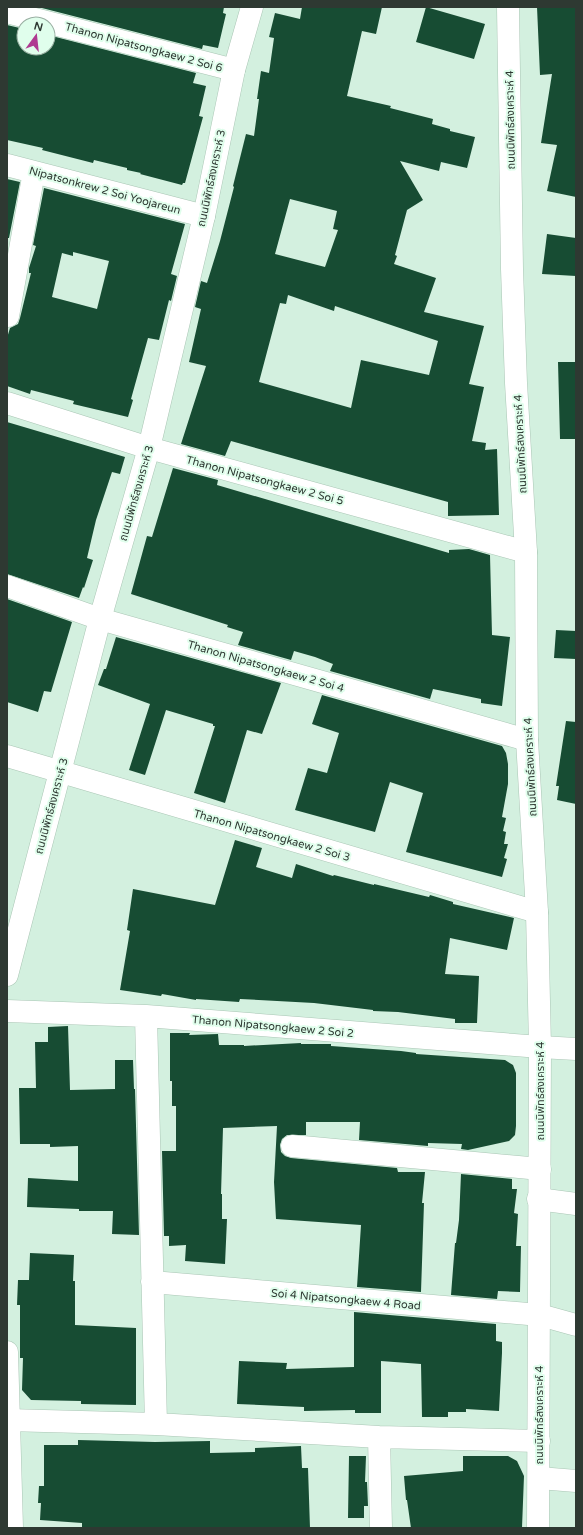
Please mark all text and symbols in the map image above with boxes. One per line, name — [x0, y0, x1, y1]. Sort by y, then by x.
north arrow — [16, 16, 56, 56]
text: N — [33, 19, 44, 34]
street label: Thanon Nipatsongkaew 2 Soi 6 — [64, 20, 224, 75]
street label: ถนนนิพัทธ์สงเคราะห์ 4 — [503, 70, 518, 170]
street label: ถนนนิพัทธ์สงเคราะห์ 3 — [195, 128, 228, 228]
street label: Nipatsonkrew 2 Soi Yoojareun — [28, 164, 182, 217]
street label: ถนนนิพัทธ์สงเคราะห์ 4 — [511, 394, 530, 494]
street label: ถนนนิพัทธ์สงเคราะห์ 3 — [117, 444, 156, 543]
street label: Thanon Nipatsongkaew 2 Soi 5 — [185, 453, 345, 508]
street label: Thanon Nipatsongkaew 2 Soi 4 — [186, 638, 346, 695]
street label: ถนนนิพัทธ์สงเคราะห์ 4 — [521, 717, 540, 817]
street label: ถนนนิพัทธ์สงเคราะห์ 3 — [32, 757, 71, 856]
street label: Thanon Nipatsongkaew 2 Soi 3 — [192, 807, 352, 864]
street label: Thanon Nipatsongkaew 2 Soi 2 — [192, 1013, 354, 1040]
street label: ถนนนิพัทธ์สงเคราะห์ 4 — [534, 1041, 547, 1141]
street label: Soi 4 Nipatsongkaew 4 Road — [271, 1286, 421, 1313]
street label: ถนนนิพัทธ์สงเคราะห์ 4 — [533, 1365, 546, 1465]

